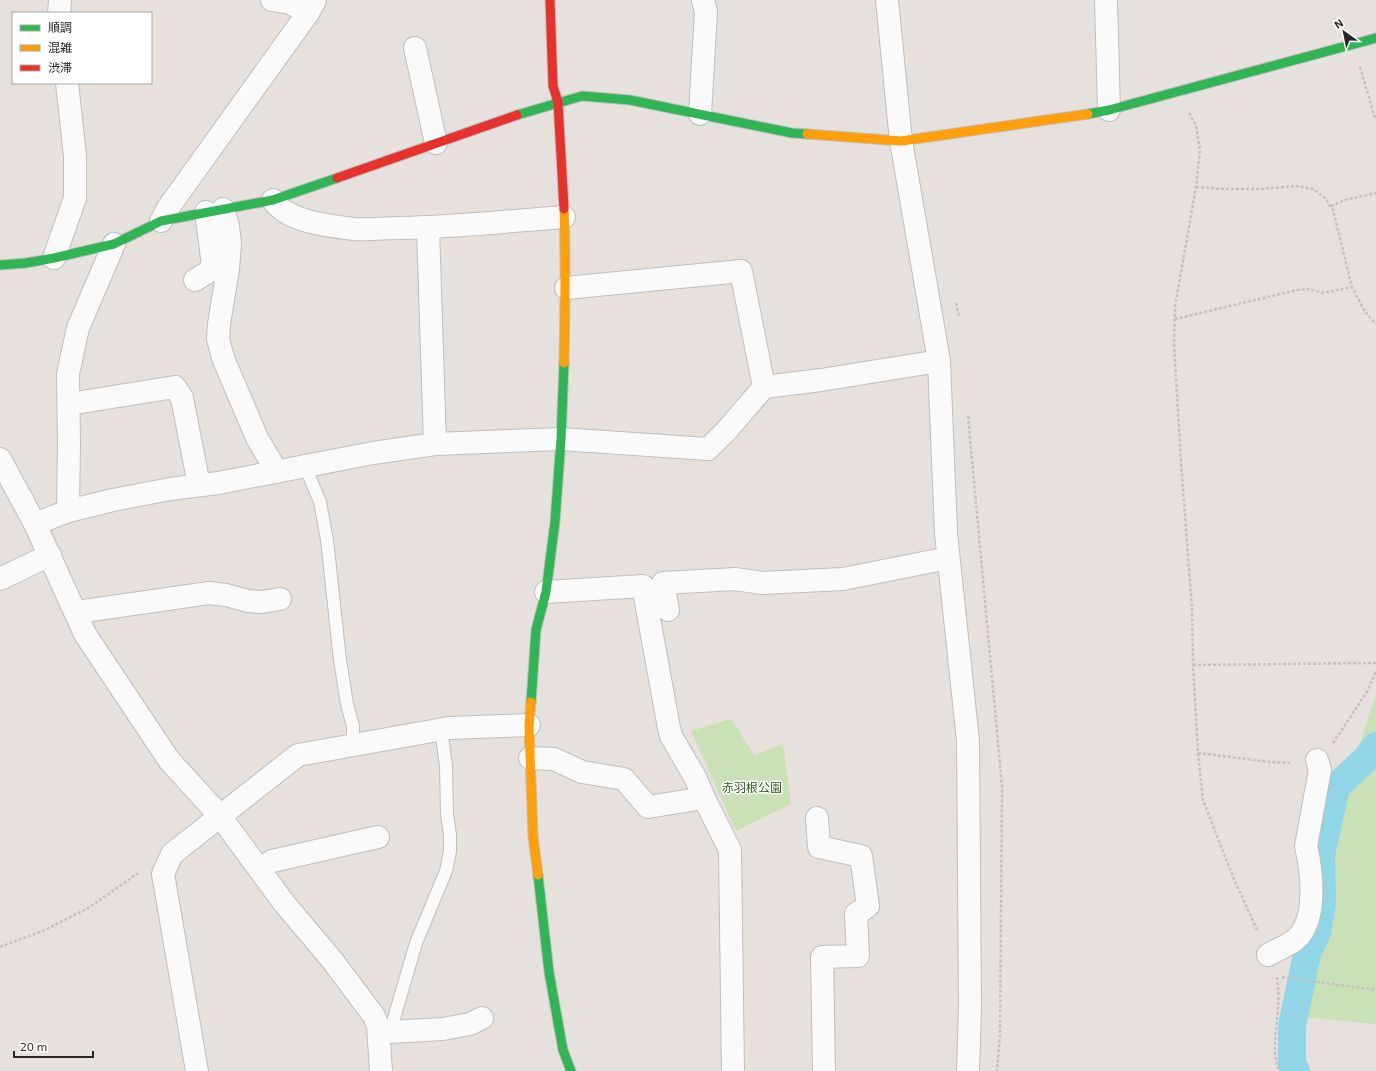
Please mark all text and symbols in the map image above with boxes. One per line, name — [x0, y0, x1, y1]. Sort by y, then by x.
legend — [12, 12, 152, 84]
north arrow — [1324, 12, 1364, 52]
text: N — [1331, 16, 1345, 31]
text: 順調 — [48, 20, 72, 34]
text: 混雑 — [48, 40, 72, 54]
text: 渋滞 — [48, 60, 72, 74]
park label: 赤羽根公園 — [722, 780, 782, 794]
scale bar — [14, 1033, 93, 1059]
text: 20 m — [20, 1039, 47, 1053]

